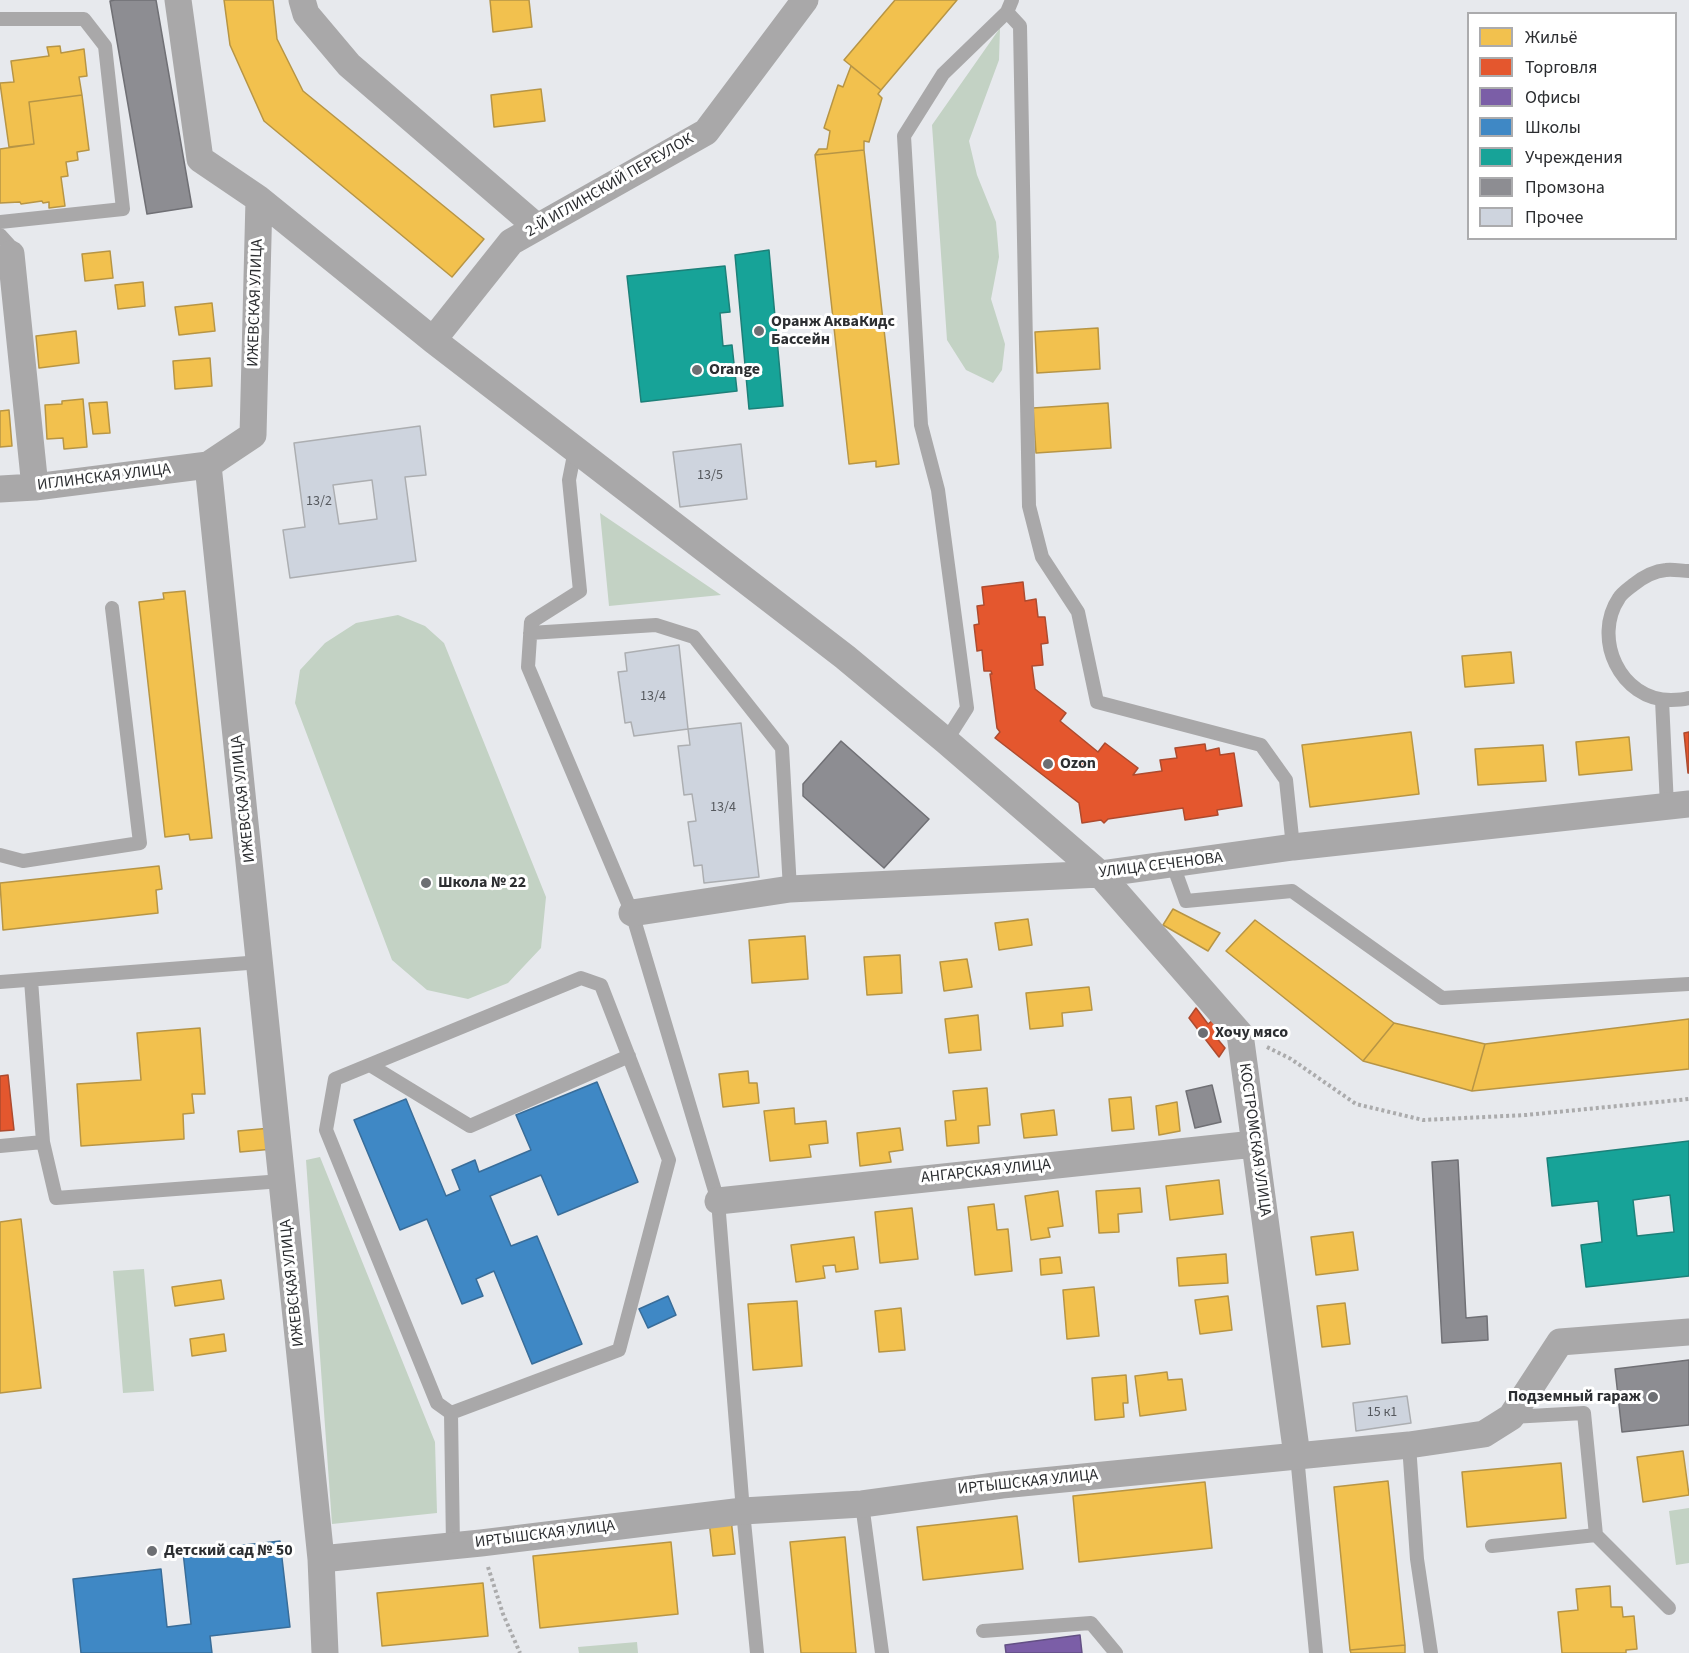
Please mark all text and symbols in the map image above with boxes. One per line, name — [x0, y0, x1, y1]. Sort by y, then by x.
legend — [1467, 12, 1677, 240]
text: Жильё — [1525, 25, 1577, 50]
text: Торговля — [1525, 55, 1598, 80]
text: Офисы — [1525, 85, 1581, 110]
text: Школы — [1525, 115, 1581, 140]
street label: 2-Й ИГЛИНСКИЙ ПЕРЕУЛОК — [523, 130, 697, 242]
text: Учреждения — [1525, 145, 1623, 170]
text: Промзона — [1525, 175, 1605, 200]
text: Прочее — [1525, 205, 1583, 230]
street label: ИЖЕВСКАЯ УЛИЦА — [244, 239, 268, 367]
place label: Оранж АкваКидс Бассейн — [771, 312, 895, 350]
marker: Оранж АкваКидс Бассейн — [752, 324, 766, 338]
place label: Orange — [709, 360, 760, 380]
marker: Orange — [690, 363, 704, 377]
street label: ИГЛИНСКАЯ УЛИЦА — [36, 460, 172, 496]
house number: 13/5 — [697, 468, 723, 484]
house number: 13/2 — [306, 494, 332, 510]
house number: 13/4 — [640, 689, 666, 705]
street label: ИЖЕВСКАЯ УЛИЦА — [228, 734, 260, 864]
place label: Ozon — [1060, 754, 1096, 774]
marker: Ozon — [1041, 757, 1055, 771]
house number: 13/4 — [710, 800, 736, 816]
street label: УЛИЦА СЕЧЕНОВА — [1098, 849, 1224, 883]
place label: Школа № 22 — [438, 873, 526, 893]
marker: Школа № 22 — [419, 876, 433, 890]
place label: Хочу мясо — [1215, 1023, 1288, 1043]
marker: Хочу мясо — [1196, 1026, 1210, 1040]
street label: КОСТРОМСКАЯ УЛИЦА — [1234, 1062, 1274, 1218]
street label: АНГАРСКАЯ УЛИЦА — [920, 1156, 1052, 1188]
street label: ИЖЕВСКАЯ УЛИЦА — [277, 1218, 309, 1348]
place label: Подземный гараж — [1508, 1387, 1641, 1407]
marker: Подземный гараж — [1646, 1390, 1660, 1404]
house number: 15 к1 — [1367, 1405, 1397, 1421]
street label: ИРТЫШСКАЯ УЛИЦА — [957, 1466, 1099, 1500]
street label: ИРТЫШСКАЯ УЛИЦА — [474, 1517, 616, 1553]
place label: Детский сад № 50 — [164, 1541, 293, 1561]
marker: Детский сад № 50 — [145, 1544, 159, 1558]

